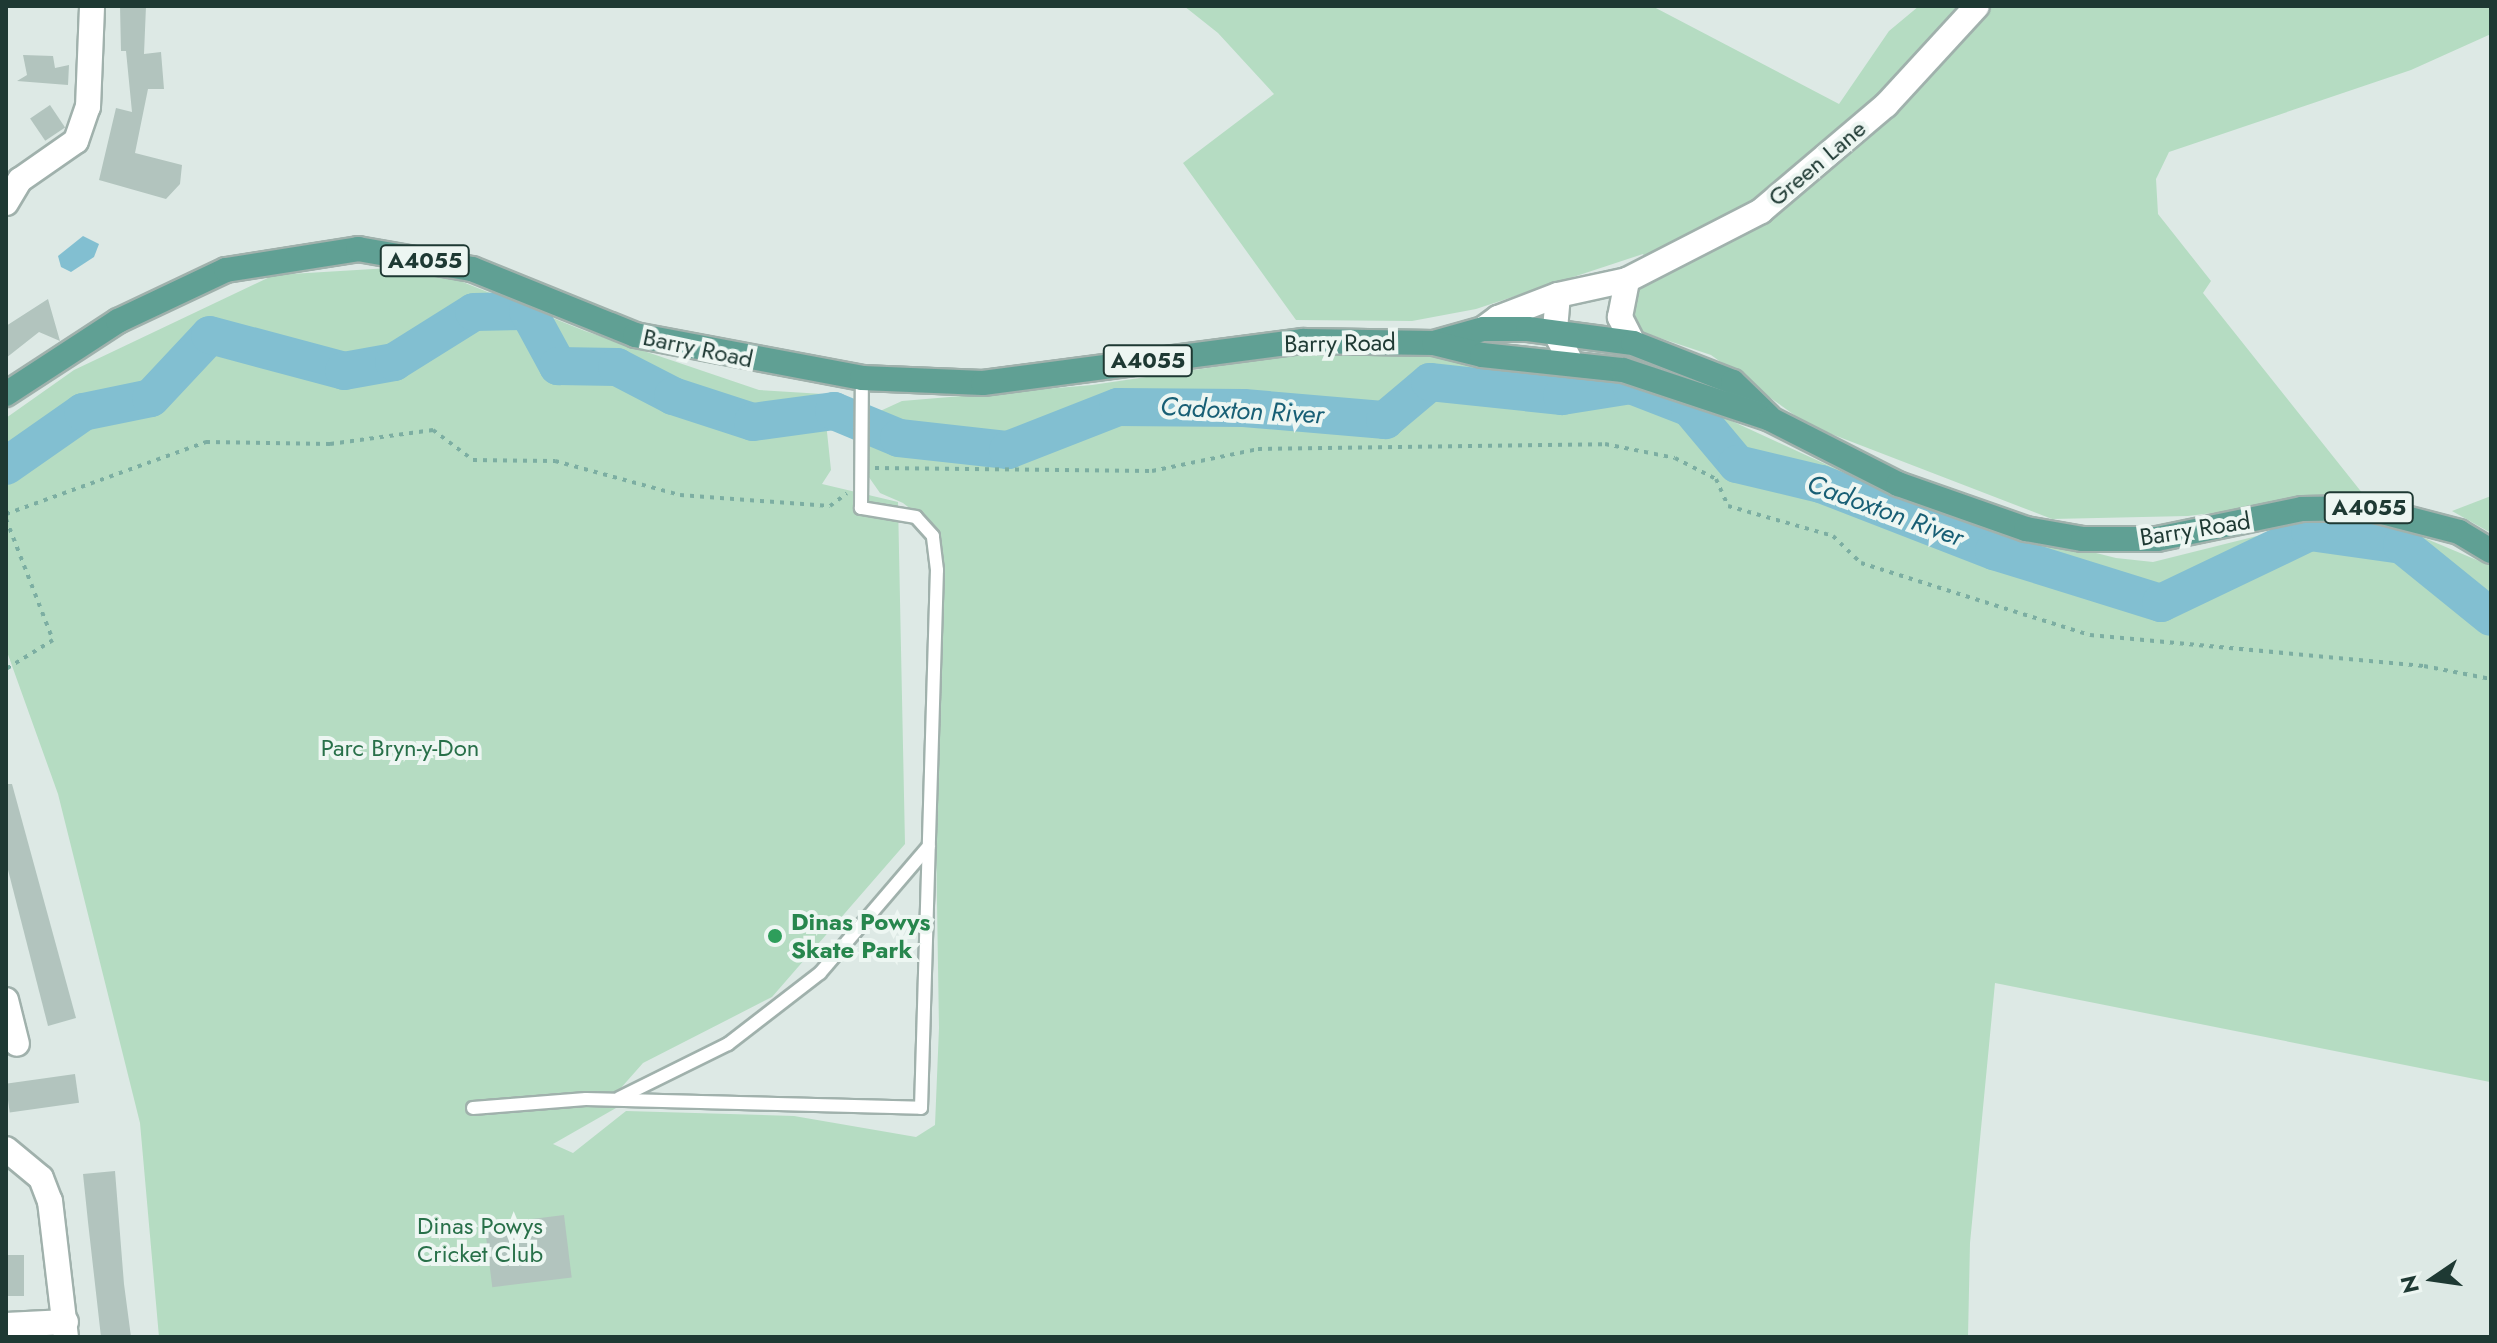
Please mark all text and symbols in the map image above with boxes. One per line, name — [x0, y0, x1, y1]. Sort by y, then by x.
street label: Green Lane — [1762, 114, 1872, 212]
road number: A4055 — [379, 243, 471, 279]
street label: Barry Road — [640, 322, 756, 374]
street label: Barry Road — [1284, 328, 1396, 358]
road number: A4055 — [1102, 343, 1194, 379]
water label: Cadoxton River — [1159, 391, 1325, 431]
water label: Cadoxton River — [1803, 468, 1967, 554]
road number: A4055 — [2323, 490, 2415, 526]
street label: Barry Road — [2138, 506, 2252, 552]
park label: Parc Bryn-y-Don — [321, 734, 479, 762]
place label: Dinas Powys Skate Park — [791, 908, 931, 964]
marker: Dinas Powys Skate Park — [766, 927, 784, 945]
park label: Dinas Powys Cricket Club — [417, 1212, 543, 1268]
north arrow — [2393, 1239, 2473, 1319]
text: N — [2392, 1272, 2427, 1297]

